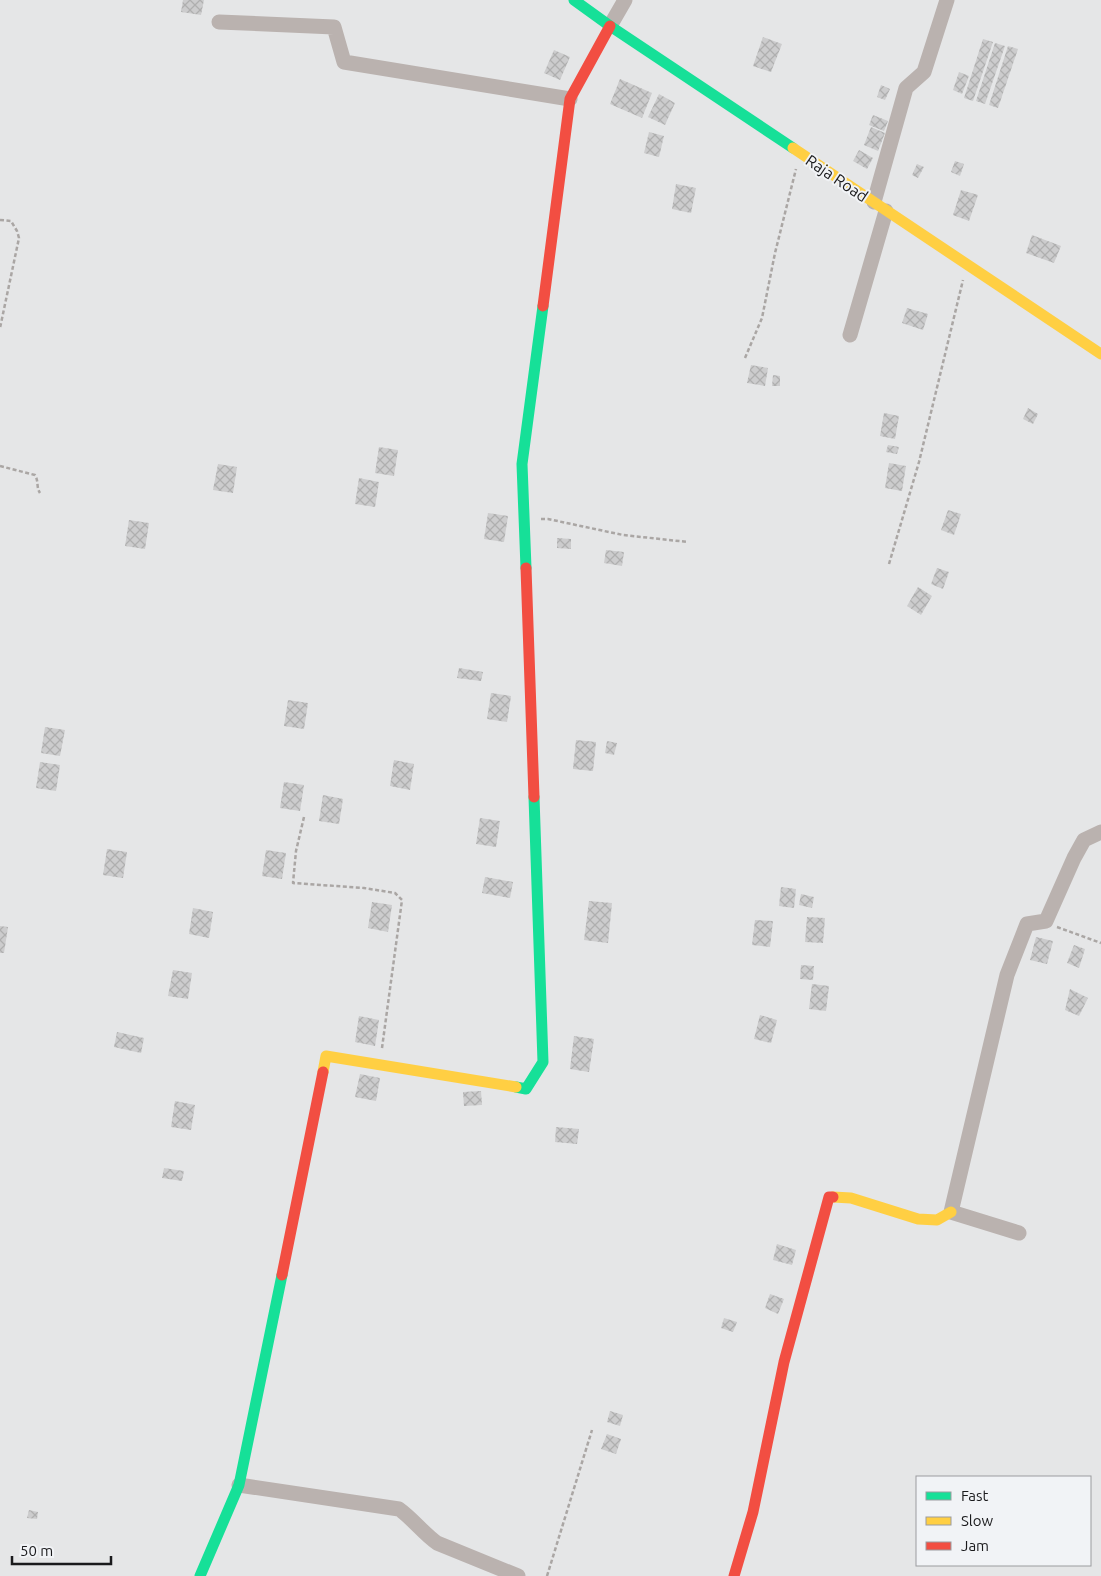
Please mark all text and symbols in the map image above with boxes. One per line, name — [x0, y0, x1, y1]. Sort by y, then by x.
street label: Raja Road — [803, 151, 871, 205]
legend — [916, 1476, 1091, 1566]
text: Fast — [961, 1487, 989, 1504]
text: Slow — [961, 1512, 994, 1529]
scale bar — [12, 1534, 111, 1566]
text: Jam — [961, 1537, 989, 1554]
text: 50 m — [20, 1542, 53, 1559]

